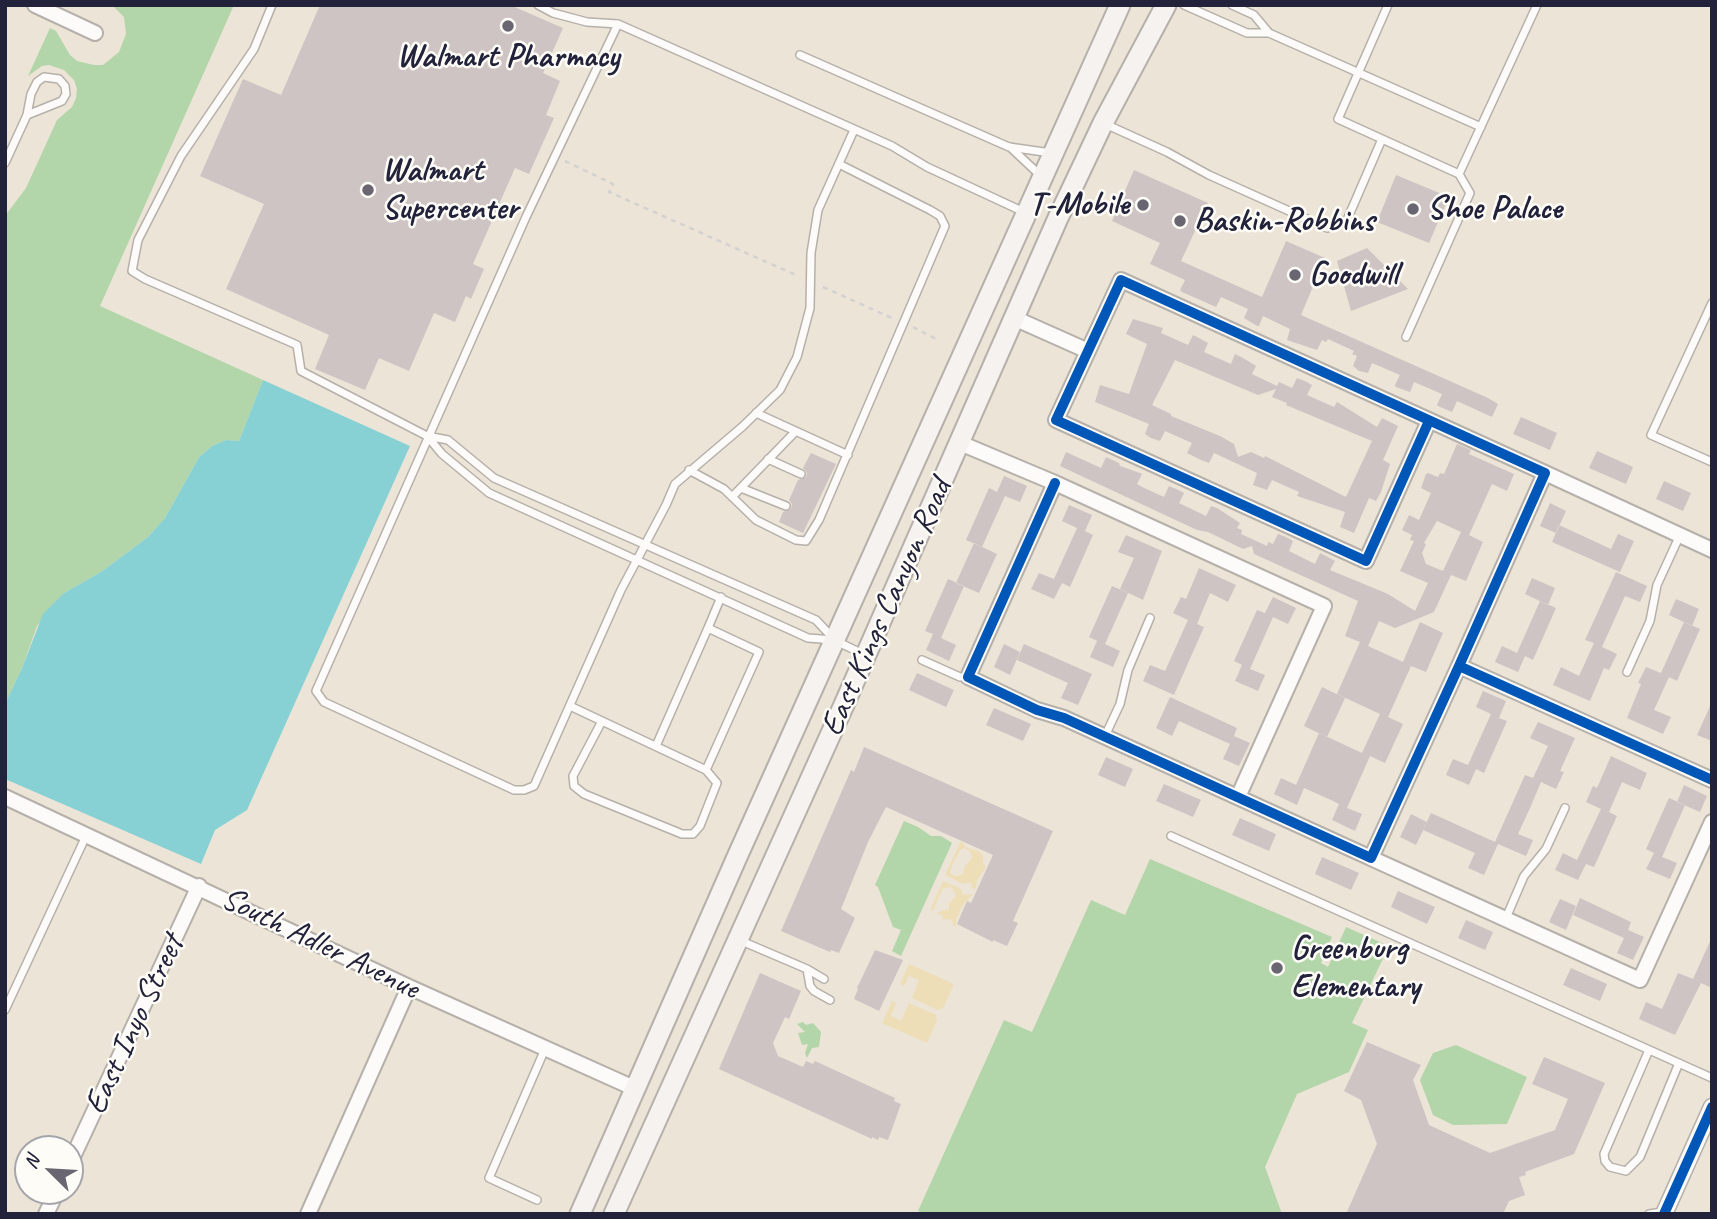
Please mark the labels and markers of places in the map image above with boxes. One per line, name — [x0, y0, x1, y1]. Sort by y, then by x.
marker: Walmart Pharmacy — [500, 18, 516, 34]
place label: Walmart Pharmacy — [397, 37, 619, 77]
place label: Walmart Supercenter — [382, 151, 518, 229]
marker: Walmart Supercenter — [360, 182, 376, 198]
place label: T-Mobile — [1029, 185, 1129, 225]
place label: Shoe Palace — [1427, 189, 1562, 229]
marker: T-Mobile — [1135, 197, 1151, 213]
place label: Baskin-Robbins — [1194, 201, 1374, 241]
marker: Shoe Palace — [1405, 201, 1421, 217]
marker: Baskin-Robbins — [1172, 213, 1188, 229]
place label: Goodwill — [1309, 255, 1398, 295]
marker: Goodwill — [1287, 267, 1303, 283]
place label: Greenburg Elementary — [1291, 929, 1420, 1007]
marker: Greenburg Elementary — [1269, 960, 1285, 976]

